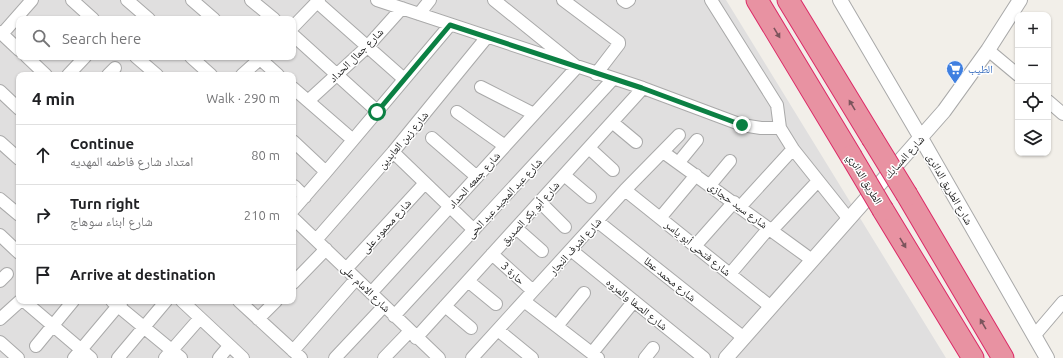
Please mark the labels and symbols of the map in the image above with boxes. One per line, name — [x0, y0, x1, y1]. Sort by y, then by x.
street label: شارع جمال الحداد — [326, 25, 386, 85]
one-way arrow — [773, 27, 780, 39]
supermarket icon: الطيب — [945, 59, 965, 84]
place label: الطيب — [968, 63, 993, 75]
one-way arrow — [848, 99, 855, 111]
route start — [368, 103, 386, 121]
street label: شارع زين العابدين — [376, 109, 431, 172]
route end — [733, 116, 751, 134]
street label: شارع المسابك — [881, 133, 927, 182]
street label: شارع جمعه الحداد — [446, 149, 503, 211]
street label: شارع الطريق الدائرى — [924, 151, 975, 227]
street label: الطريق الدائري — [843, 152, 885, 208]
street label: شارع عبد المجيد عبد الحى — [464, 156, 545, 241]
street label: شارع أبو بكر الصديق — [498, 178, 562, 248]
street label: شارع سيد حجازى — [705, 179, 770, 231]
street label: شارع محمود على — [359, 197, 414, 256]
street label: شارع اشرف النجار — [546, 215, 604, 278]
street label: شارع فتحى أبو ياسر — [661, 217, 734, 279]
one-way arrow — [900, 237, 907, 249]
street label: شارع محمد عطا — [641, 254, 698, 304]
street label: حارة 3 — [499, 259, 527, 287]
street label: شارع الامام على — [338, 262, 393, 315]
street label: شارع الصفا والمروه — [603, 276, 670, 333]
one-way arrow — [980, 318, 987, 330]

